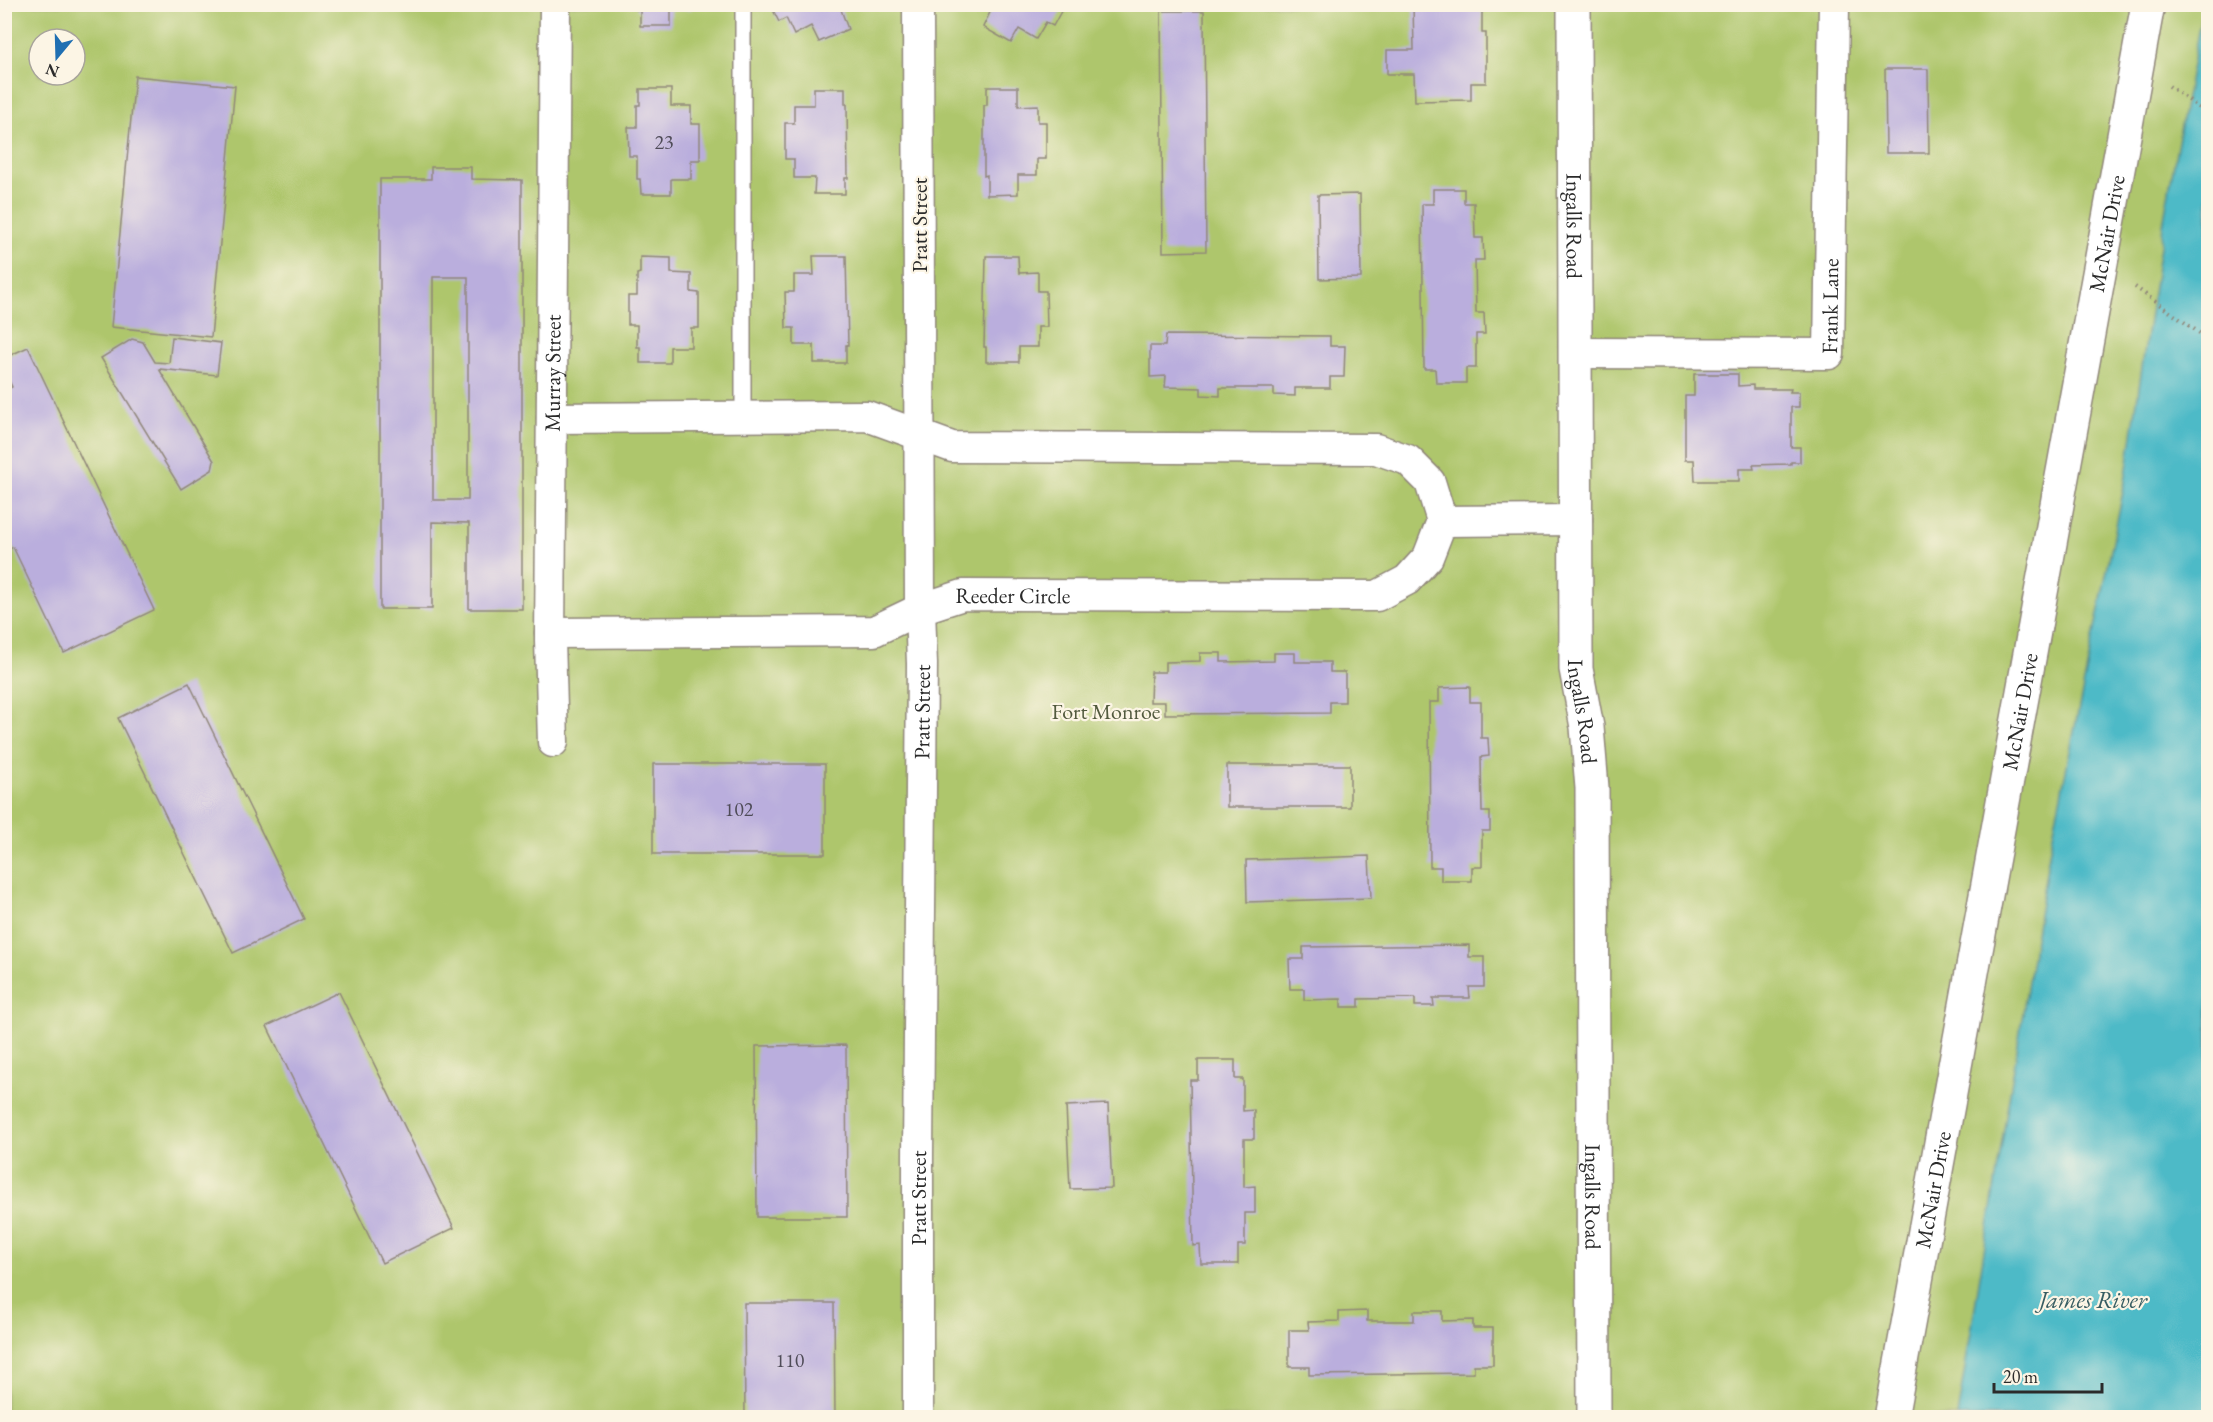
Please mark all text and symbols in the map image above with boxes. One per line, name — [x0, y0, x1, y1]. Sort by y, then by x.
north arrow — [27, 27, 87, 87]
text: N — [43, 59, 62, 83]
house number: 23 — [654, 129, 674, 155]
street label: McNair Drive — [2082, 172, 2132, 295]
street label: Ingalls Road — [1560, 173, 1589, 280]
street label: Pratt Street — [905, 178, 934, 272]
street label: Frank Lane — [1815, 258, 1845, 354]
street label: Murray Street — [538, 314, 568, 432]
street label: Reeder Circle — [955, 581, 1071, 610]
street label: McNair Drive — [1995, 650, 2045, 773]
street label: Ingalls Road — [1561, 659, 1604, 766]
street label: Pratt Street — [907, 664, 937, 760]
park label: Fort Monroe — [1052, 697, 1161, 726]
house number: 102 — [725, 796, 754, 822]
street label: McNair Drive — [1908, 1128, 1958, 1251]
street label: Ingalls Road — [1578, 1144, 1607, 1250]
street label: Pratt Street — [904, 1150, 933, 1245]
water label: James River — [2034, 1284, 2149, 1315]
house number: 110 — [776, 1347, 805, 1373]
scale bar — [1994, 1356, 2102, 1394]
text: 20 m — [2003, 1365, 2038, 1388]

